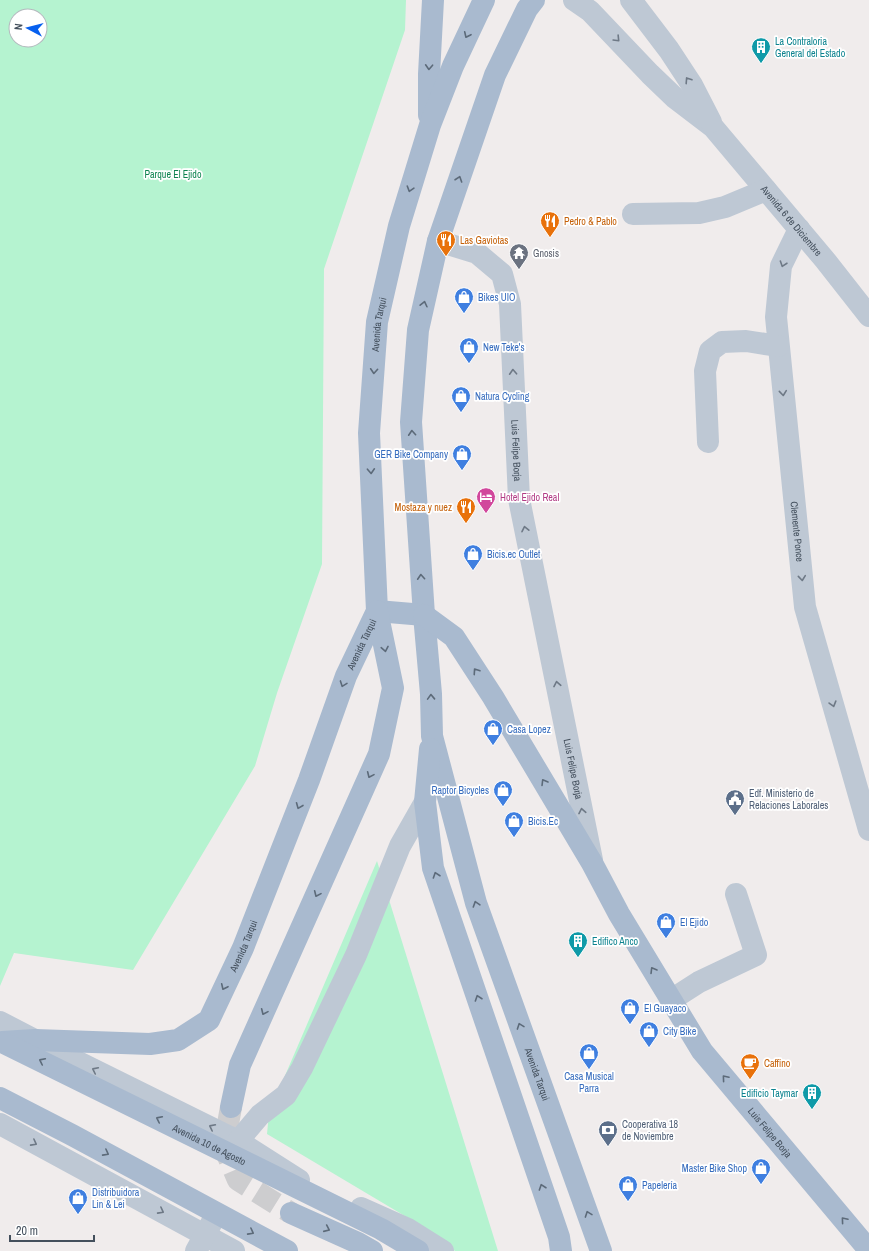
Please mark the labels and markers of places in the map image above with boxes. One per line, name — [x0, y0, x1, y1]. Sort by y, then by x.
place label: La Contraloria General del Estado — [775, 35, 846, 60]
building icon: La Contraloria General del Estado — [750, 36, 772, 64]
restaurant icon: Pedro & Pablo — [539, 210, 561, 238]
place label: Pedro & Pablo — [564, 215, 617, 228]
restaurant icon: Las Gaviotas — [435, 229, 457, 257]
place label: Las Gaviotas — [460, 234, 508, 247]
temple icon: Gnosis — [508, 242, 530, 270]
place label: Gnosis — [533, 247, 559, 260]
shop icon: Bikes UIO — [453, 286, 475, 314]
place label: Bikes UIO — [478, 291, 515, 304]
shop icon: New Teke's — [458, 336, 480, 364]
place label: New Teke's — [483, 341, 525, 354]
shop icon: Natura Cycling — [450, 385, 472, 413]
place label: Natura Cycling — [475, 390, 530, 403]
shop icon: GER Bike Company — [451, 443, 473, 471]
place label: GER Bike Company — [374, 448, 449, 461]
hotel icon: Hotel Ejido Real — [475, 486, 497, 514]
place label: Hotel Ejido Real — [500, 491, 559, 504]
restaurant icon: Mostaza y nuez — [455, 496, 477, 524]
place label: Mostaza y nuez — [395, 501, 452, 514]
shop icon: Bicis.ec Outlet — [462, 543, 484, 571]
place label: Bicis.ec Outlet — [487, 548, 541, 561]
shop icon: Casa Lopez — [482, 718, 504, 746]
place label: Casa Lopez — [507, 723, 551, 736]
shop icon: Raptor Bicycles — [492, 779, 514, 807]
place label: Raptor Bicycles — [432, 784, 489, 797]
place label: Edf. Ministerio de Relaciones Laborales — [749, 787, 828, 812]
public building icon: Edf. Ministerio de Relaciones Laborales — [724, 788, 746, 816]
shop icon: Bicis.Ec — [503, 810, 525, 838]
place label: Bicis.Ec — [528, 815, 558, 828]
shop icon: El Ejido — [655, 911, 677, 939]
place label: El Ejido — [680, 916, 709, 929]
building icon: Edifico Anco — [567, 930, 589, 958]
place label: Edifico Anco — [592, 935, 638, 948]
shop icon: El Guayaco — [619, 997, 641, 1025]
place label: El Guayaco — [644, 1002, 687, 1015]
shop icon: City Bike — [638, 1020, 660, 1048]
place label: City Bike — [663, 1025, 697, 1038]
shop icon: Casa Musical Parra — [578, 1042, 600, 1070]
cafe icon: Caffino — [739, 1052, 761, 1080]
place label: Caffino — [764, 1057, 791, 1070]
place label: Casa Musical Parra — [564, 1070, 614, 1095]
building icon: Edificio Taymar — [801, 1082, 823, 1110]
place label: Edificio Taymar — [741, 1087, 798, 1100]
place label: Cooperativa 18 de Noviembre — [622, 1118, 679, 1143]
bank icon: Cooperativa 18 de Noviembre — [597, 1119, 619, 1147]
shop icon: Master Bike Shop — [750, 1157, 772, 1185]
place label: Master Bike Shop — [682, 1162, 747, 1175]
shop icon: Papelería — [617, 1174, 639, 1202]
place label: Papelería — [642, 1179, 678, 1192]
place label: Distribuidora Lin & Lei — [92, 1186, 140, 1211]
shop icon: Distribuidora Lin & Lei — [67, 1187, 89, 1215]

